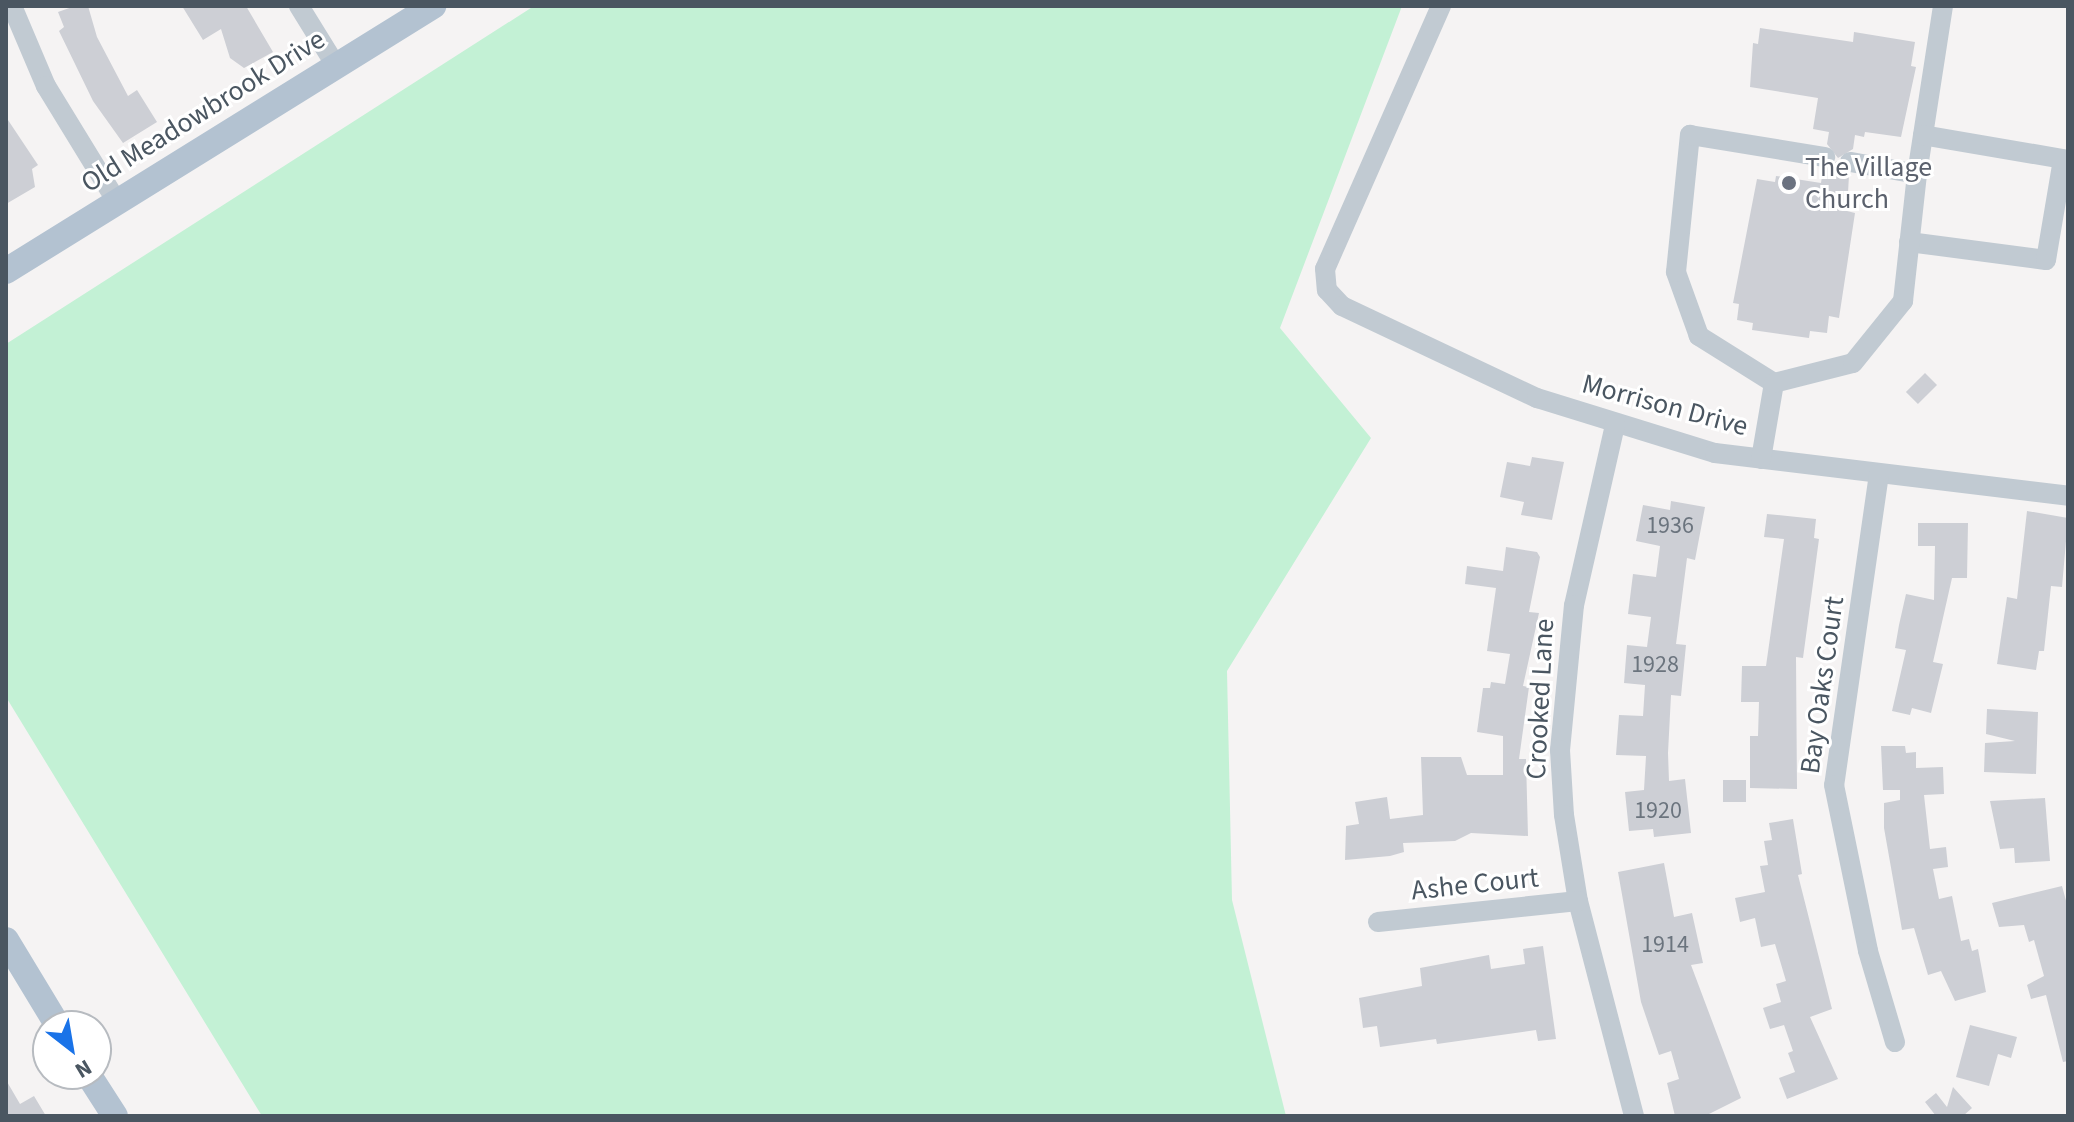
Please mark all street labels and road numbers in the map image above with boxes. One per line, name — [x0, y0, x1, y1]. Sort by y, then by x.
street label: Old Meadowbrook Drive — [75, 22, 331, 200]
street label: Morrison Drive — [1578, 367, 1752, 443]
street label: Bay Oaks Court — [1793, 594, 1851, 776]
street label: Crooked Lane — [1519, 618, 1561, 780]
street label: Ashe Court — [1410, 861, 1540, 907]

